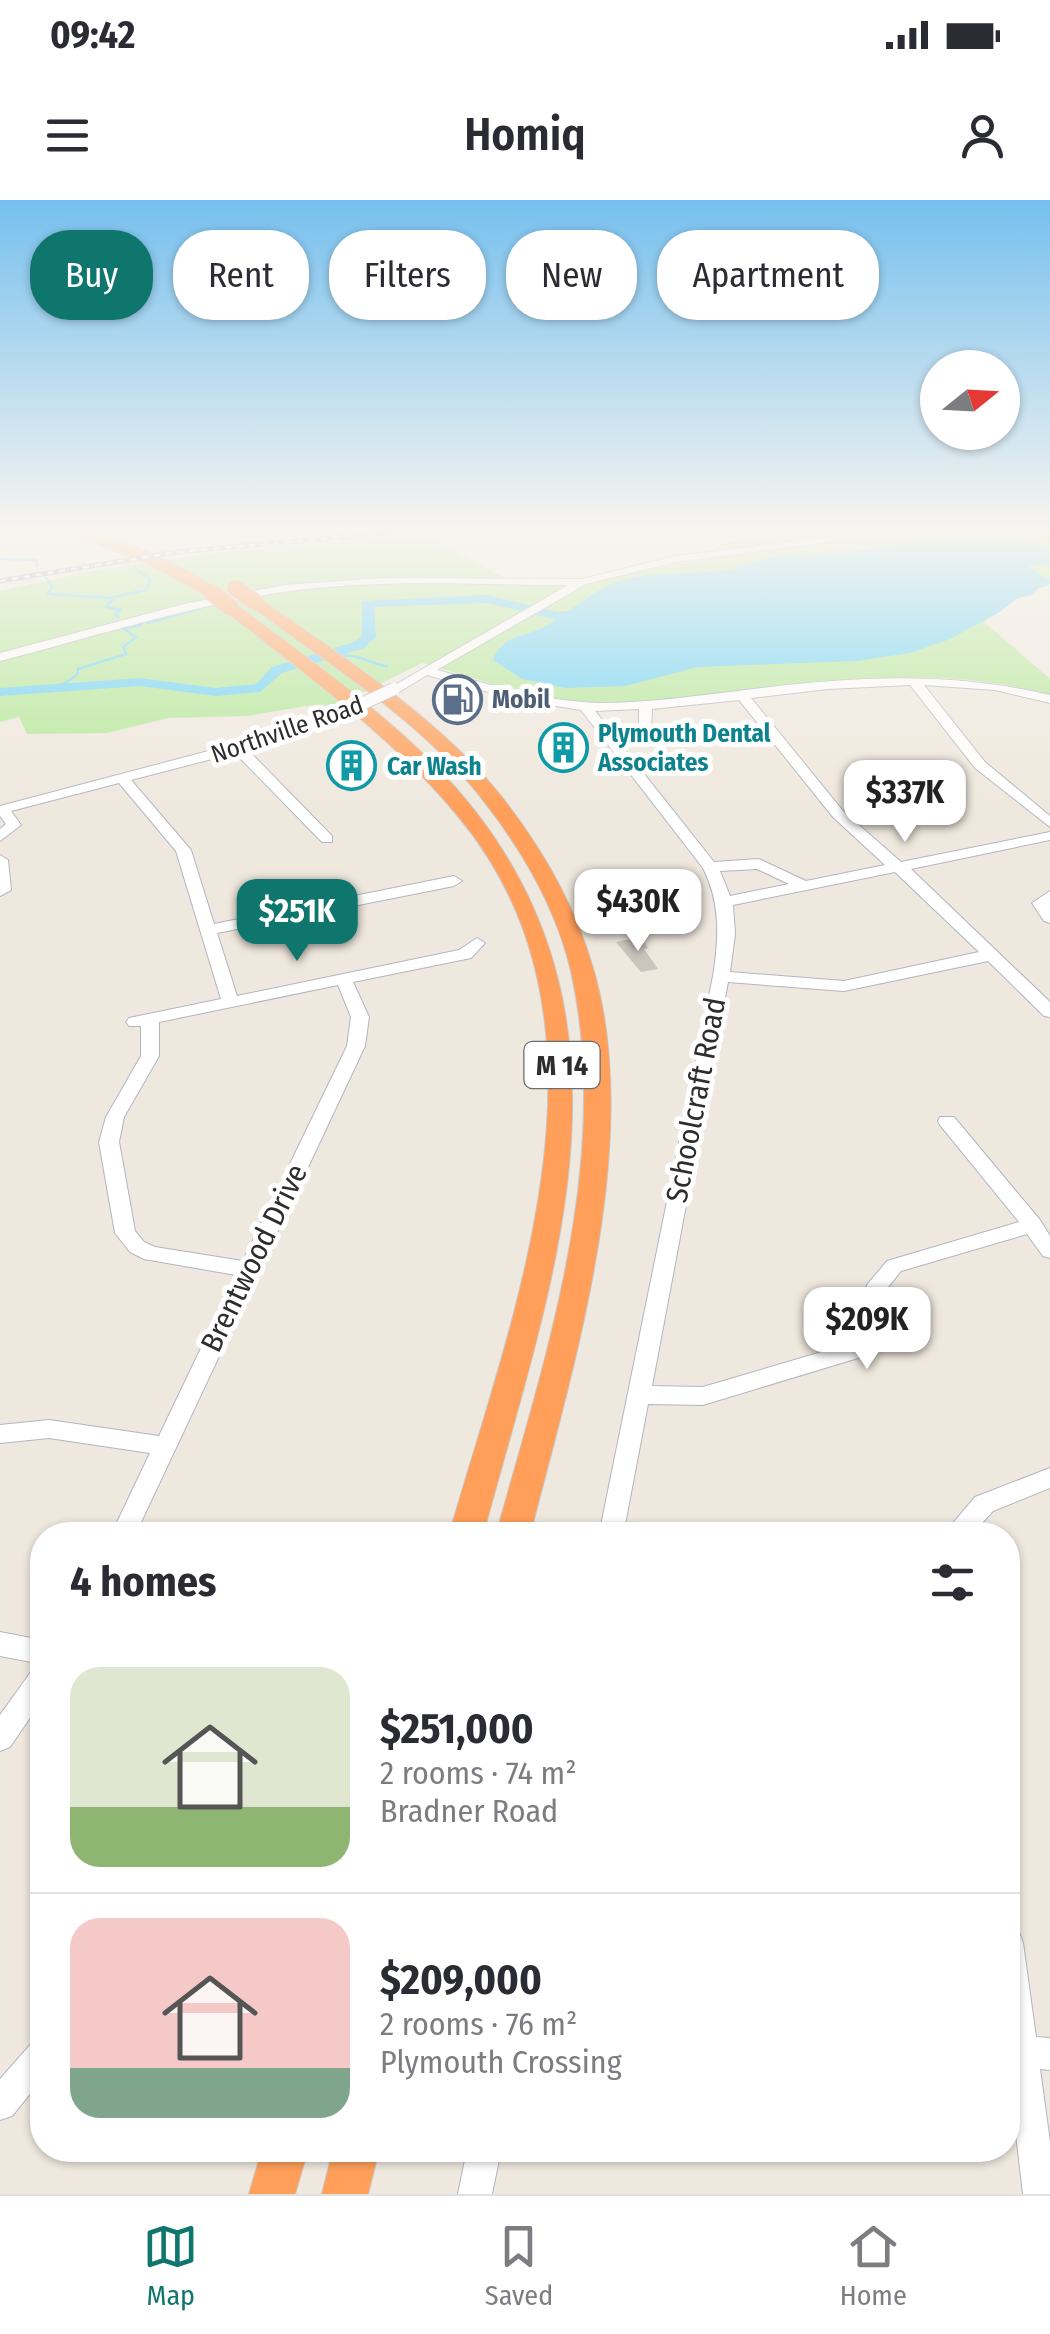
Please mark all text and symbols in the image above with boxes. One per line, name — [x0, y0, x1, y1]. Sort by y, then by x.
text: 09:42 — [50, 12, 135, 58]
icon: menu — [40, 108, 95, 163]
text: Homiq — [464, 108, 586, 162]
icon: person — [955, 108, 1010, 163]
chip: Buy — [30, 230, 153, 320]
chip: Rent — [173, 230, 309, 320]
chip: Filters — [329, 230, 486, 320]
chip: New — [506, 230, 637, 320]
chip: Apartment — [657, 230, 879, 320]
north arrow — [920, 350, 1020, 450]
map controls — [920, 350, 1020, 450]
fuel station icon: Mobil — [431, 673, 483, 725]
place label: Mobil — [492, 685, 550, 715]
street label: Northville Road — [207, 690, 367, 770]
place label: Plymouth Dental Associates — [597, 719, 771, 778]
building icon: Plymouth Dental Associates — [537, 721, 589, 773]
building icon: Car Wash — [326, 740, 378, 792]
place label: Car Wash — [387, 752, 482, 782]
pin: $337K — [835, 760, 975, 845]
text: $337K — [866, 773, 944, 811]
pin: $430K — [568, 869, 708, 954]
pin: $251K — [227, 879, 367, 964]
text: $430K — [596, 882, 680, 920]
text: $251K — [259, 892, 335, 930]
street label: Schoolcraft Road — [658, 994, 734, 1206]
road number: M 14 — [524, 1042, 600, 1088]
street label: Brentwood Drive — [193, 1158, 315, 1358]
pin: $209K — [797, 1287, 937, 1372]
text: $209K — [826, 1300, 908, 1338]
icon: filters — [925, 1555, 980, 1610]
text: 4 homes — [70, 1557, 217, 1607]
text: $251,000 — [380, 1704, 534, 1754]
icon: home — [150, 1707, 270, 1827]
text: 2 rooms · 74 m² — [380, 1754, 577, 1792]
text: Bradner Road — [380, 1792, 558, 1830]
text: $209,000 — [380, 1955, 542, 2005]
icon: home — [150, 1958, 270, 2078]
text: 2 rooms · 76 m² — [380, 2005, 577, 2043]
text: Plymouth Crossing — [380, 2043, 622, 2081]
tab: Map — [143, 2219, 198, 2312]
tab: Saved — [485, 2219, 553, 2312]
tab: Home — [840, 2219, 907, 2312]

